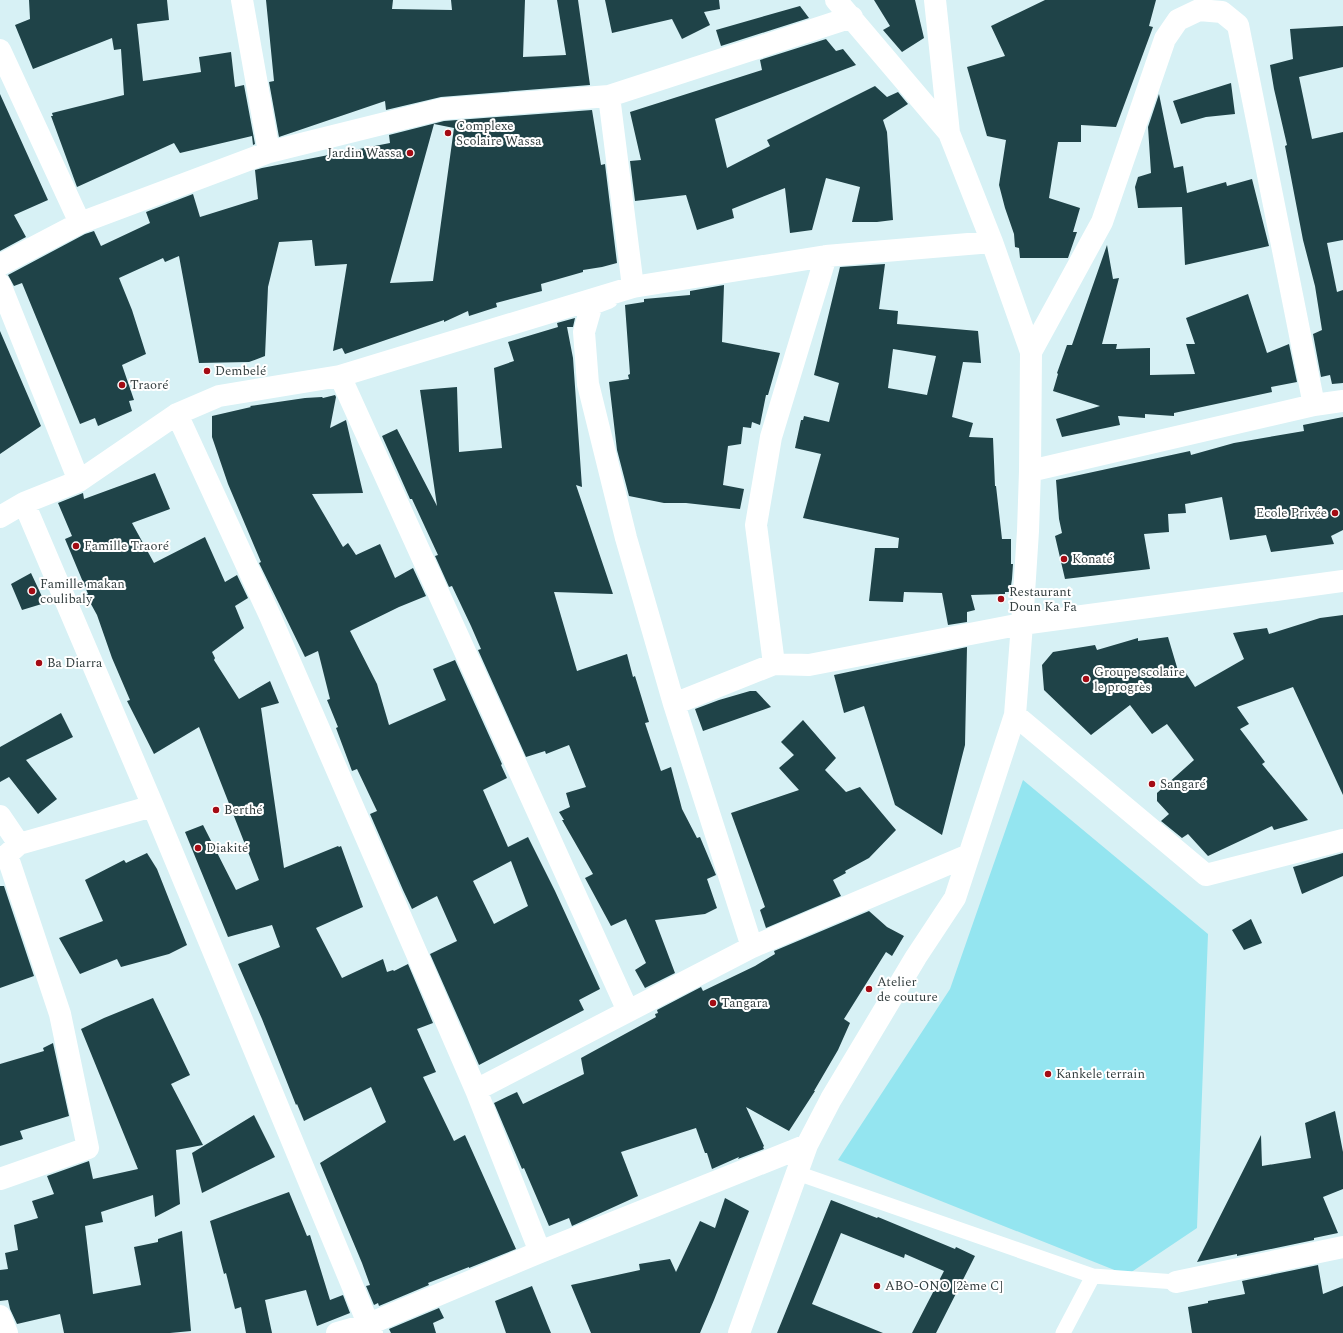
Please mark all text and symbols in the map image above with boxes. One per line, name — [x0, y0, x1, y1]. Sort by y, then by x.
place label: Complexe Scolaire Wassa — [456, 116, 542, 151]
marker: Complexe Scolaire Wassa — [443, 128, 453, 138]
place label: Jardin Wassa — [327, 143, 403, 163]
marker: Jardin Wassa — [405, 148, 415, 158]
place label: Dembelé — [215, 361, 266, 381]
marker: Dembelé — [202, 366, 212, 376]
place label: Traoré — [130, 375, 169, 395]
marker: Traoré — [117, 380, 127, 390]
place label: Ecole Privée — [1256, 503, 1327, 523]
marker: Ecole Privée — [1330, 508, 1340, 518]
place label: Famille Traoré — [84, 536, 169, 556]
marker: Famille Traoré — [71, 541, 81, 551]
place label: Konaté — [1072, 549, 1113, 569]
marker: Konaté — [1059, 554, 1069, 564]
place label: Famille makan coulibaly — [40, 574, 125, 609]
place label: Restaurant Doun Ka Fa — [1009, 582, 1078, 617]
marker: Famille makan coulibaly — [27, 586, 37, 596]
marker: Restaurant Doun Ka Fa — [996, 594, 1006, 604]
place label: Ba Diarra — [47, 653, 103, 673]
marker: Ba Diarra — [34, 658, 44, 668]
place label: Groupe scolaire le progrès — [1094, 662, 1185, 697]
marker: Groupe scolaire le progrès — [1081, 674, 1091, 684]
place label: Sangaré — [1160, 774, 1206, 794]
marker: Sangaré — [1147, 779, 1157, 789]
place label: Berthé — [224, 800, 263, 820]
marker: Berthé — [211, 805, 221, 815]
place label: Diakité — [206, 838, 248, 858]
marker: Diakité — [193, 843, 203, 853]
place label: Atelier de couture — [877, 972, 938, 1007]
marker: Atelier de couture — [864, 984, 874, 994]
place label: Tangara — [721, 993, 769, 1013]
marker: Tangara — [708, 998, 718, 1008]
place label: Kankele terrain — [1056, 1064, 1145, 1084]
marker: Kankele terrain — [1043, 1069, 1053, 1079]
place label: ABO-ONO [2ème C] — [885, 1276, 1003, 1296]
marker: ABO-ONO [2ème C] — [872, 1281, 882, 1291]

